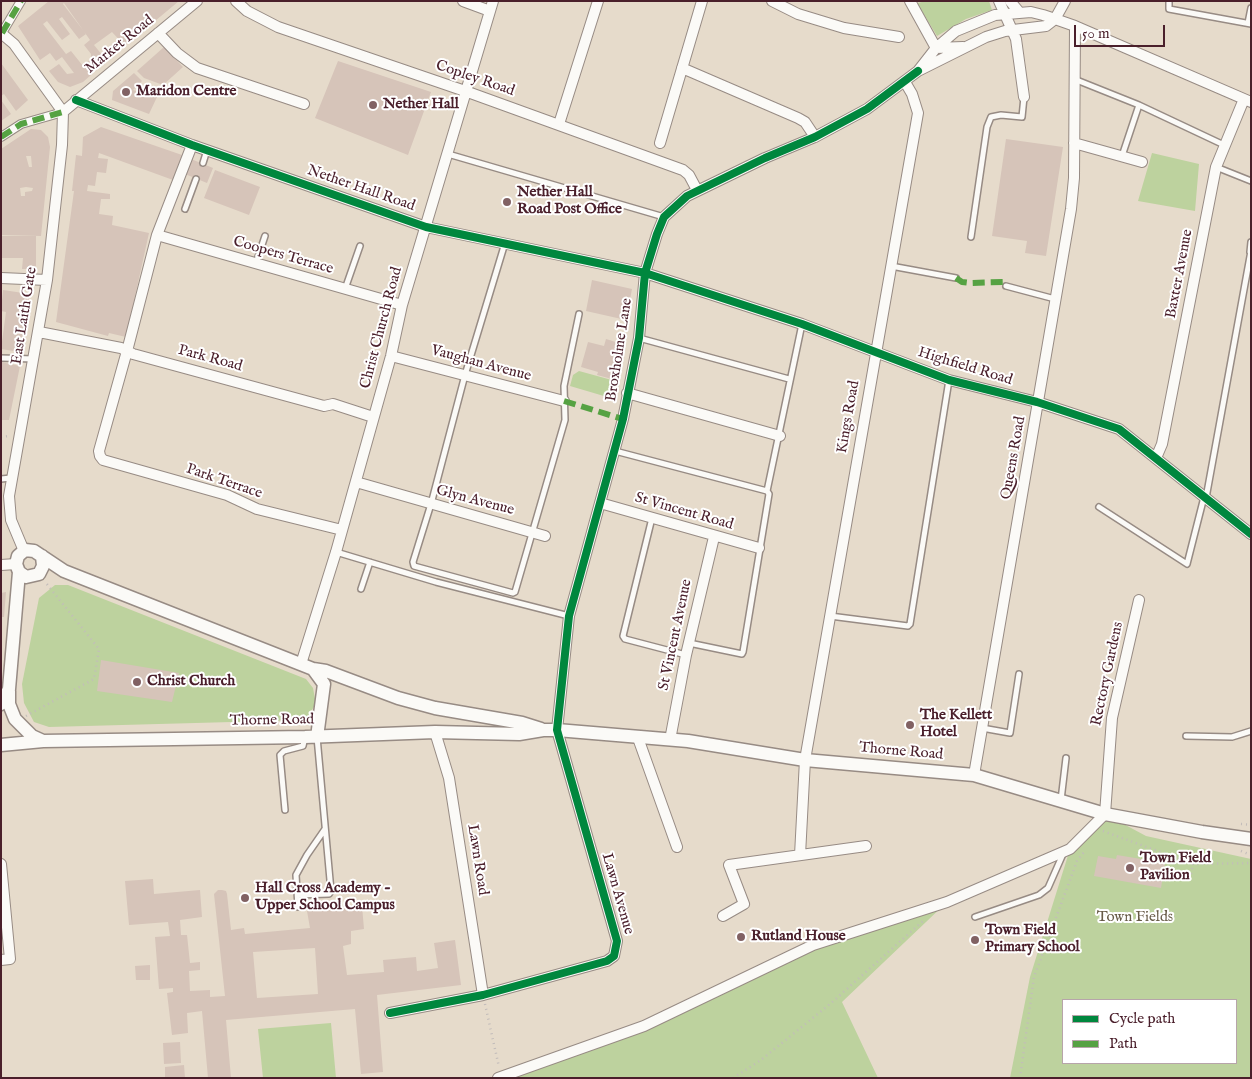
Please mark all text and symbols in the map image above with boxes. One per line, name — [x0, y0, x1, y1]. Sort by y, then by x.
street label: Market Road — [82, 12, 158, 78]
scale bar — [1077, 15, 1168, 47]
text: 50 m — [1082, 24, 1110, 43]
street label: Copley Road — [433, 57, 517, 101]
place label: Maridon Centre — [136, 83, 236, 101]
marker: Maridon Centre — [120, 86, 132, 98]
place label: Nether Hall — [383, 96, 459, 114]
marker: Nether Hall — [367, 99, 379, 111]
street label: Nether Hall Road — [305, 162, 417, 216]
place label: Nether Hall Road Post Office — [517, 184, 622, 219]
marker: Nether Hall Road Post Office — [501, 196, 513, 208]
street label: Baxter Avenue — [1163, 228, 1197, 320]
street label: Coopers Terrace — [231, 233, 335, 279]
street label: Christ Church Road — [357, 265, 407, 391]
street label: East Laith Gate — [8, 266, 42, 366]
street label: Broxholme Lane — [603, 297, 637, 403]
street label: Park Road — [176, 342, 244, 376]
street label: Vaughan Avenue — [429, 342, 533, 386]
street label: Highfield Road — [916, 344, 1014, 390]
street label: Kings Road — [834, 379, 864, 455]
street label: Queens Road — [998, 415, 1030, 501]
street label: Park Terrace — [184, 461, 264, 503]
street label: Glyn Avenue — [434, 482, 516, 520]
street label: St Vincent Road — [633, 489, 735, 535]
street label: St Vincent Avenue — [655, 578, 697, 692]
street label: Rectory Gardens — [1088, 620, 1128, 728]
place label: Christ Church — [147, 673, 235, 691]
marker: Christ Church — [131, 676, 143, 688]
place label: The Kellett Hotel — [920, 707, 992, 742]
street label: Thorne Road — [230, 711, 314, 731]
marker: The Kellett Hotel — [904, 719, 916, 731]
street label: Thorne Road — [858, 739, 944, 765]
street label: Lawn Road — [462, 823, 492, 897]
place label: Town Field Pavilion — [1140, 850, 1211, 885]
street label: Lawn Avenue — [597, 851, 637, 937]
marker: Town Field Pavilion — [1124, 862, 1136, 874]
place label: Hall Cross Academy - Upper School Campus — [255, 880, 395, 915]
marker: Hall Cross Academy - Upper School Campus — [239, 892, 251, 904]
park label: Town Fields — [1097, 909, 1173, 927]
place label: Town Field Primary School — [985, 922, 1080, 957]
place label: Rutland House — [751, 928, 846, 946]
marker: Rutland House — [735, 931, 747, 943]
marker: Town Field Primary School — [969, 934, 981, 946]
legend — [1062, 999, 1237, 1064]
text: Cycle path — [1109, 1009, 1175, 1028]
text: Path — [1109, 1034, 1137, 1053]

